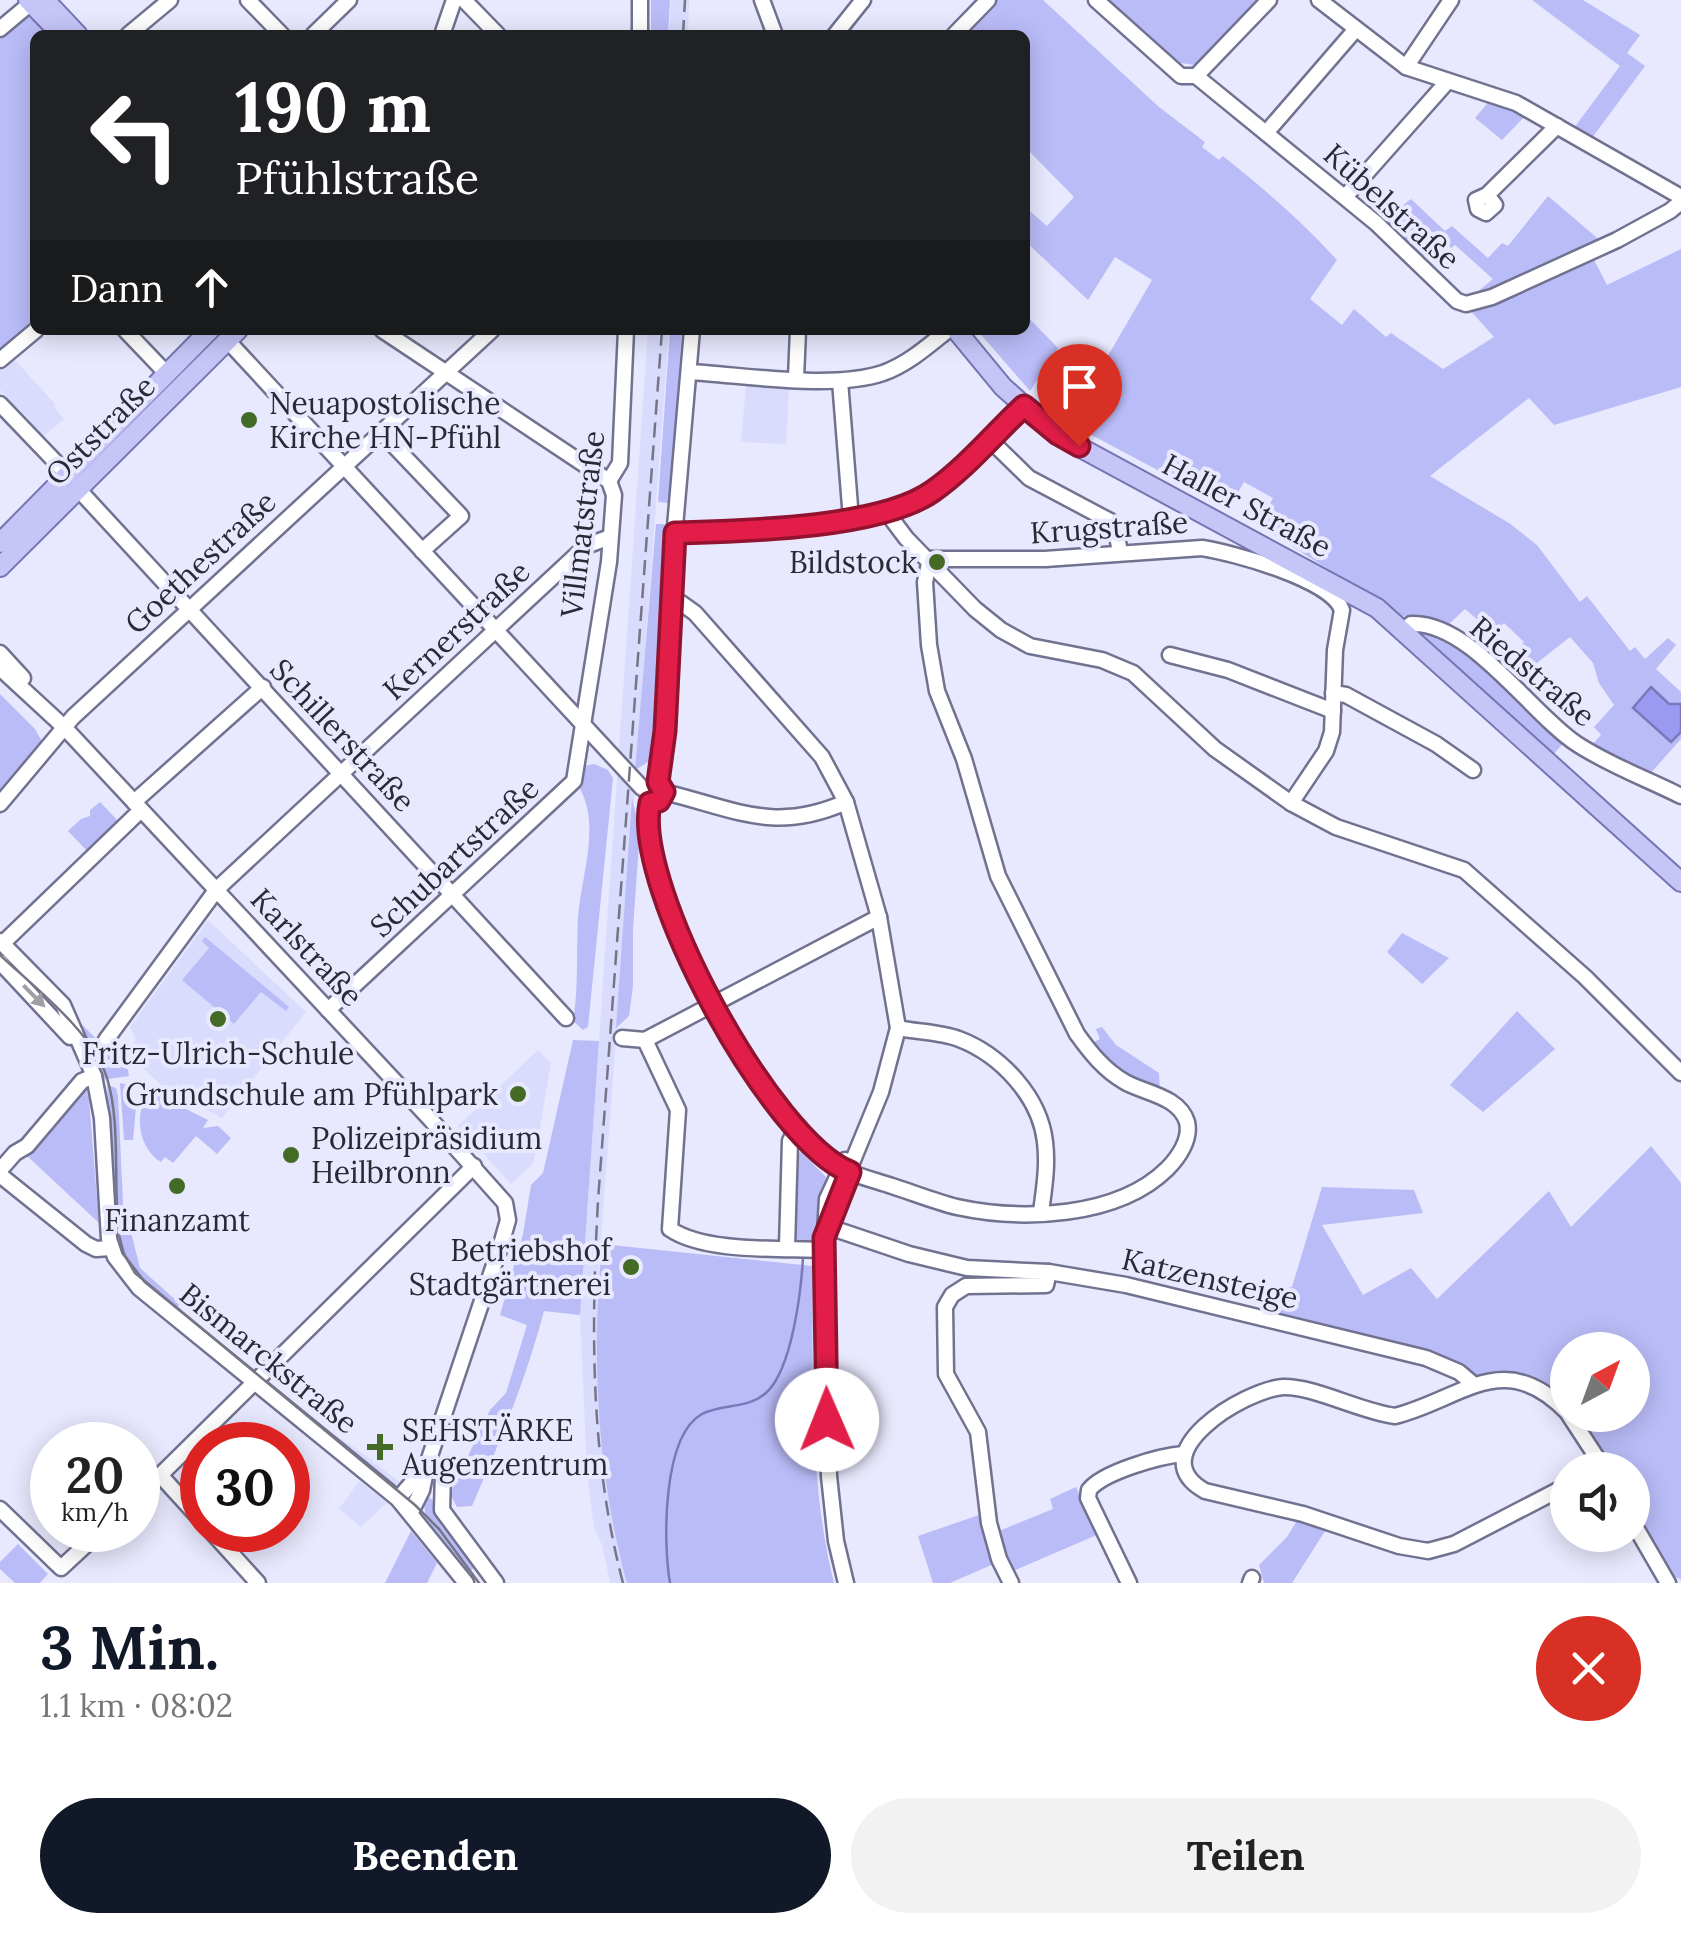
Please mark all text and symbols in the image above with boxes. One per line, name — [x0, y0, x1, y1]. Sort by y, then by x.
text: 190 m — [235, 62, 431, 151]
icon: left — [70, 70, 200, 200]
street label: Kübelstraße — [1316, 135, 1468, 277]
text: Pfühlstraße — [235, 149, 479, 206]
icon: ahead — [184, 260, 239, 315]
text: Dann — [70, 264, 164, 312]
pin — [1037, 344, 1122, 447]
icon: arrive — [1052, 359, 1107, 414]
street label: Oststraße — [37, 367, 163, 493]
place label: Neuapostolische Kirche HN-Pfühl — [269, 384, 501, 456]
marker: Neuapostolische Kirche HN-Pfühl — [238, 409, 260, 431]
street label: Villmatstraße — [552, 428, 612, 621]
street label: Haller Straße — [1156, 445, 1338, 565]
street label: Goethestraße — [117, 482, 283, 642]
street label: Krugstraße — [1029, 503, 1189, 552]
place label: Bildstock — [789, 543, 917, 581]
marker: Bildstock — [926, 551, 948, 573]
street label: Kernerstraße — [375, 552, 537, 708]
street label: Riedstraße — [1463, 608, 1603, 734]
street label: Schillerstraße — [262, 651, 424, 819]
street label: Schubartstraße — [362, 769, 546, 945]
street label: Karlstraße — [243, 880, 371, 1014]
one-way arrow — [22, 984, 46, 1007]
marker: Fritz-Ulrich-Schule — [207, 1008, 229, 1030]
place label: Fritz-Ulrich-Schule — [82, 1034, 354, 1072]
place label: Grundschule am Pfühlpark — [125, 1075, 498, 1113]
marker: Grundschule am Pfühlpark — [507, 1083, 529, 1105]
place label: Polizeipräsidium Heilbronn — [311, 1119, 542, 1191]
marker: Polizeipräsidium Heilbronn — [280, 1144, 302, 1166]
marker: Finanzamt — [166, 1175, 188, 1197]
place label: Finanzamt — [104, 1201, 250, 1239]
place label: Betriebshof Stadtgärtnerei — [409, 1231, 613, 1304]
street label: Katzensteige — [1118, 1239, 1302, 1318]
marker: Betriebshof Stadtgärtnerei — [620, 1256, 642, 1278]
street label: Bismarckstraße — [172, 1275, 366, 1441]
north arrow — [1550, 1332, 1650, 1432]
map controls — [1550, 1332, 1650, 1552]
position arrow — [775, 1368, 879, 1472]
place label: SEHSTÄRKE Augenzentrum — [401, 1411, 608, 1484]
speed limit sign: 30 — [180, 1422, 310, 1552]
marker: SEHSTÄRKE Augenzentrum — [367, 1434, 393, 1460]
text: 20 — [66, 1443, 124, 1507]
button: sound — [1550, 1452, 1650, 1552]
text: km/h — [61, 1496, 129, 1528]
text: 3 Min. — [40, 1609, 219, 1685]
button: close — [1536, 1616, 1641, 1721]
text: 1.1 km · 08:02 — [40, 1685, 233, 1726]
button: Beenden — [40, 1798, 831, 1913]
button: Teilen — [851, 1798, 1641, 1913]

